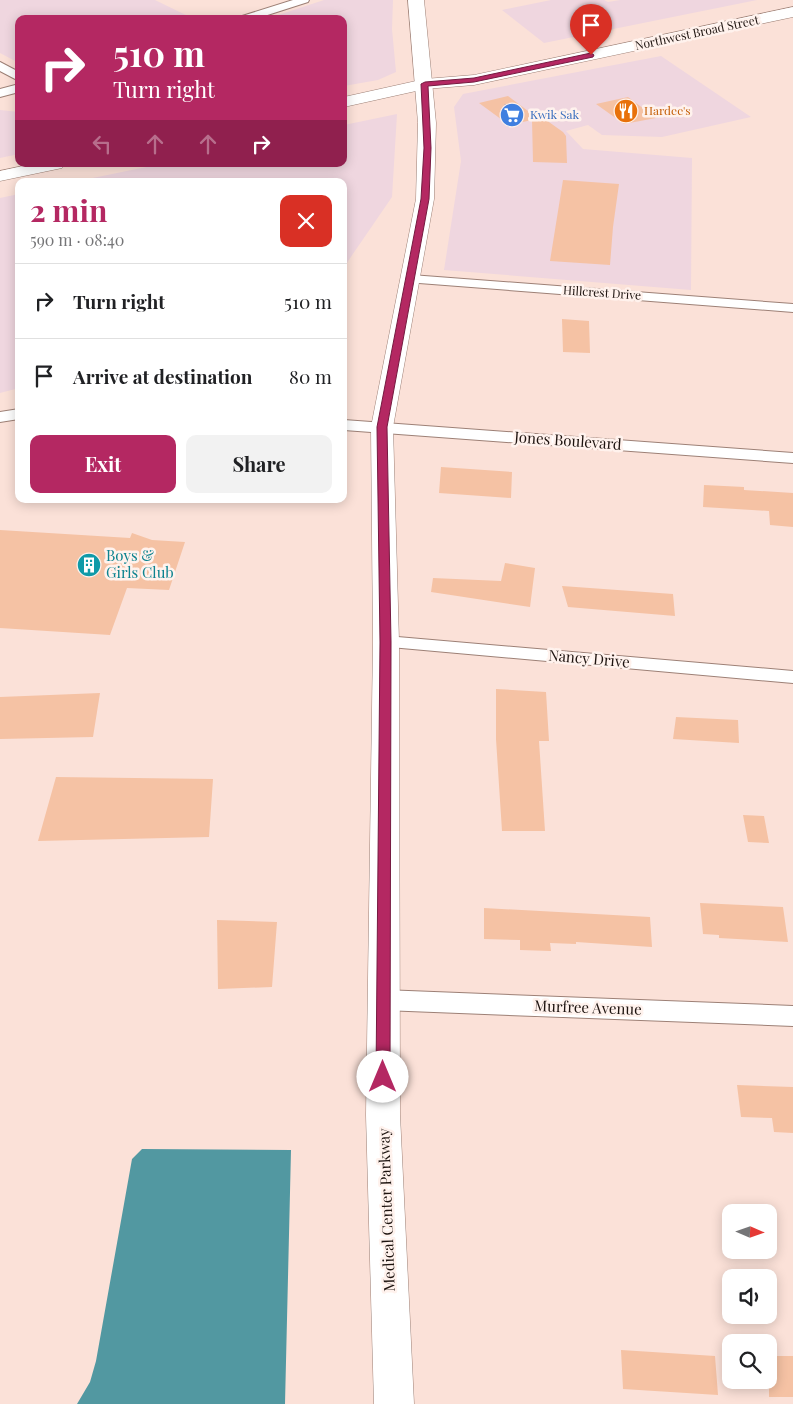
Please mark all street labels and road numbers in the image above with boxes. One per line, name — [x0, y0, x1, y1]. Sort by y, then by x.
street label: Northwest Broad Street — [633, 11, 761, 53]
street label: Hillcrest Drive — [563, 281, 642, 303]
street label: Jones Boulevard — [513, 426, 623, 454]
street label: Nancy Drive — [548, 644, 631, 672]
street label: Murfree Avenue — [534, 995, 642, 1019]
street label: Medical Center Parkway — [373, 1128, 399, 1292]

